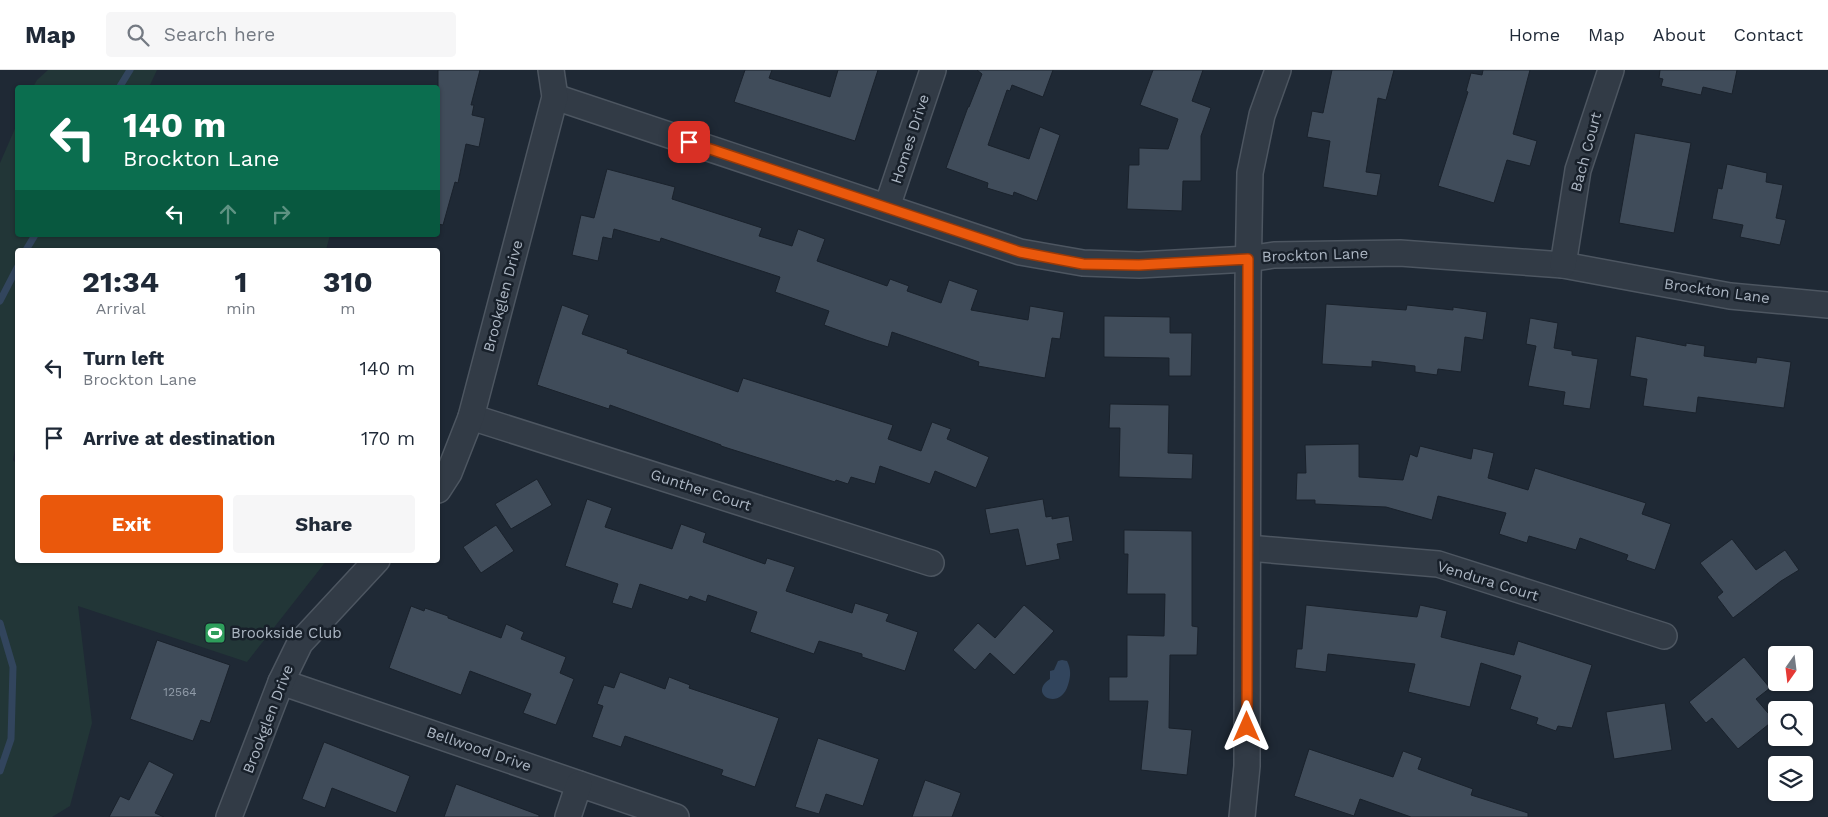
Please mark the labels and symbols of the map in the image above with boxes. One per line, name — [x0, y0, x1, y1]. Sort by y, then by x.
street label: Homes Drive — [887, 92, 933, 186]
street label: Bach Court — [1567, 110, 1605, 194]
pin — [668, 121, 710, 163]
street label: Brookglen Drive — [479, 238, 527, 354]
street label: Brockton Lane — [1261, 244, 1369, 266]
street label: Brockton Lane — [1663, 275, 1771, 307]
street label: Gunther Court — [648, 465, 754, 515]
street label: Vendura Court — [1435, 557, 1542, 605]
sports icon: Brookside Club — [203, 621, 227, 645]
place label: Brookside Club — [231, 624, 342, 642]
north arrow — [1768, 646, 1812, 691]
street label: Brookglen Drive — [239, 662, 297, 776]
house number: 12564 — [163, 685, 197, 699]
position arrow — [1220, 700, 1272, 752]
street label: Bellwood Drive — [424, 723, 534, 775]

